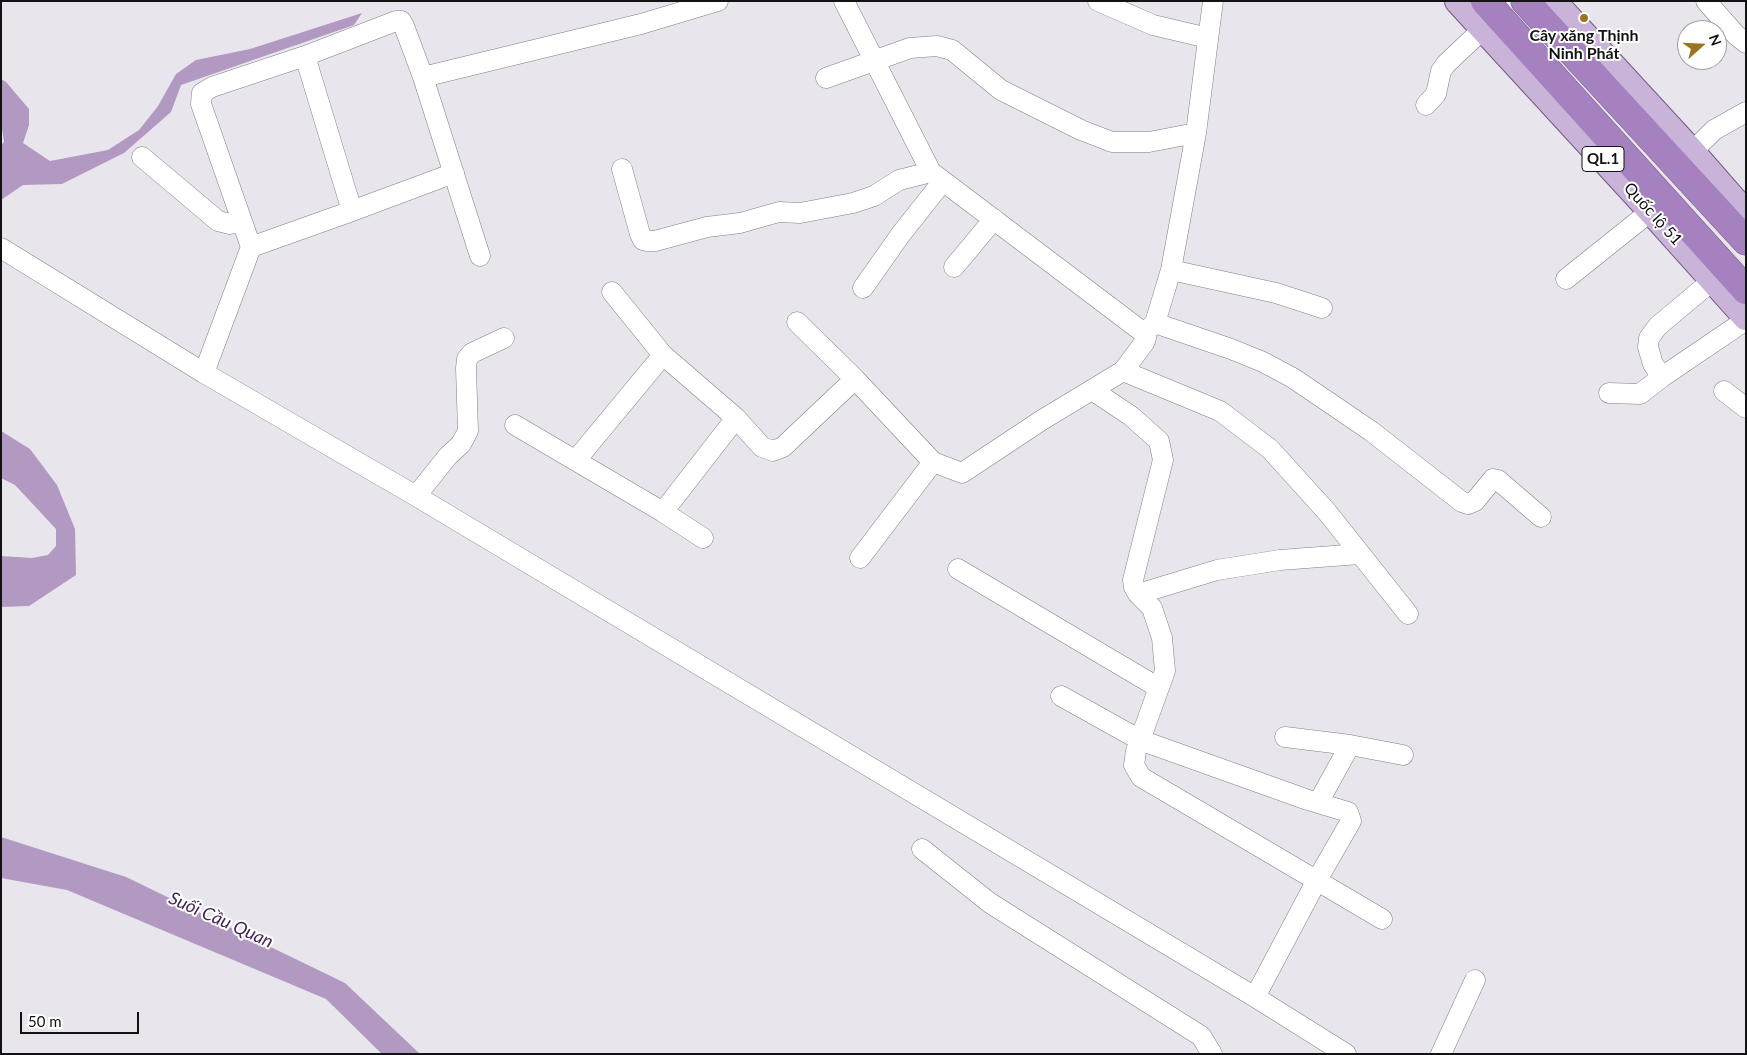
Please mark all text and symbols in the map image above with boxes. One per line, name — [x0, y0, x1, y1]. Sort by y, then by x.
marker: Cây xăng Thịnh Ninh Phát — [1578, 12, 1590, 24]
north arrow — [1677, 20, 1727, 70]
place label: Cây xăng Thịnh Ninh Phát — [1529, 26, 1639, 64]
text: N — [1706, 32, 1725, 48]
road number: QL.1 — [1582, 146, 1624, 172]
street label: Quốc lộ 51 — [1620, 179, 1686, 249]
water label: Suối Cầu Quan — [166, 887, 276, 953]
scale bar — [22, 1002, 141, 1034]
text: 50 m — [28, 1012, 62, 1030]

